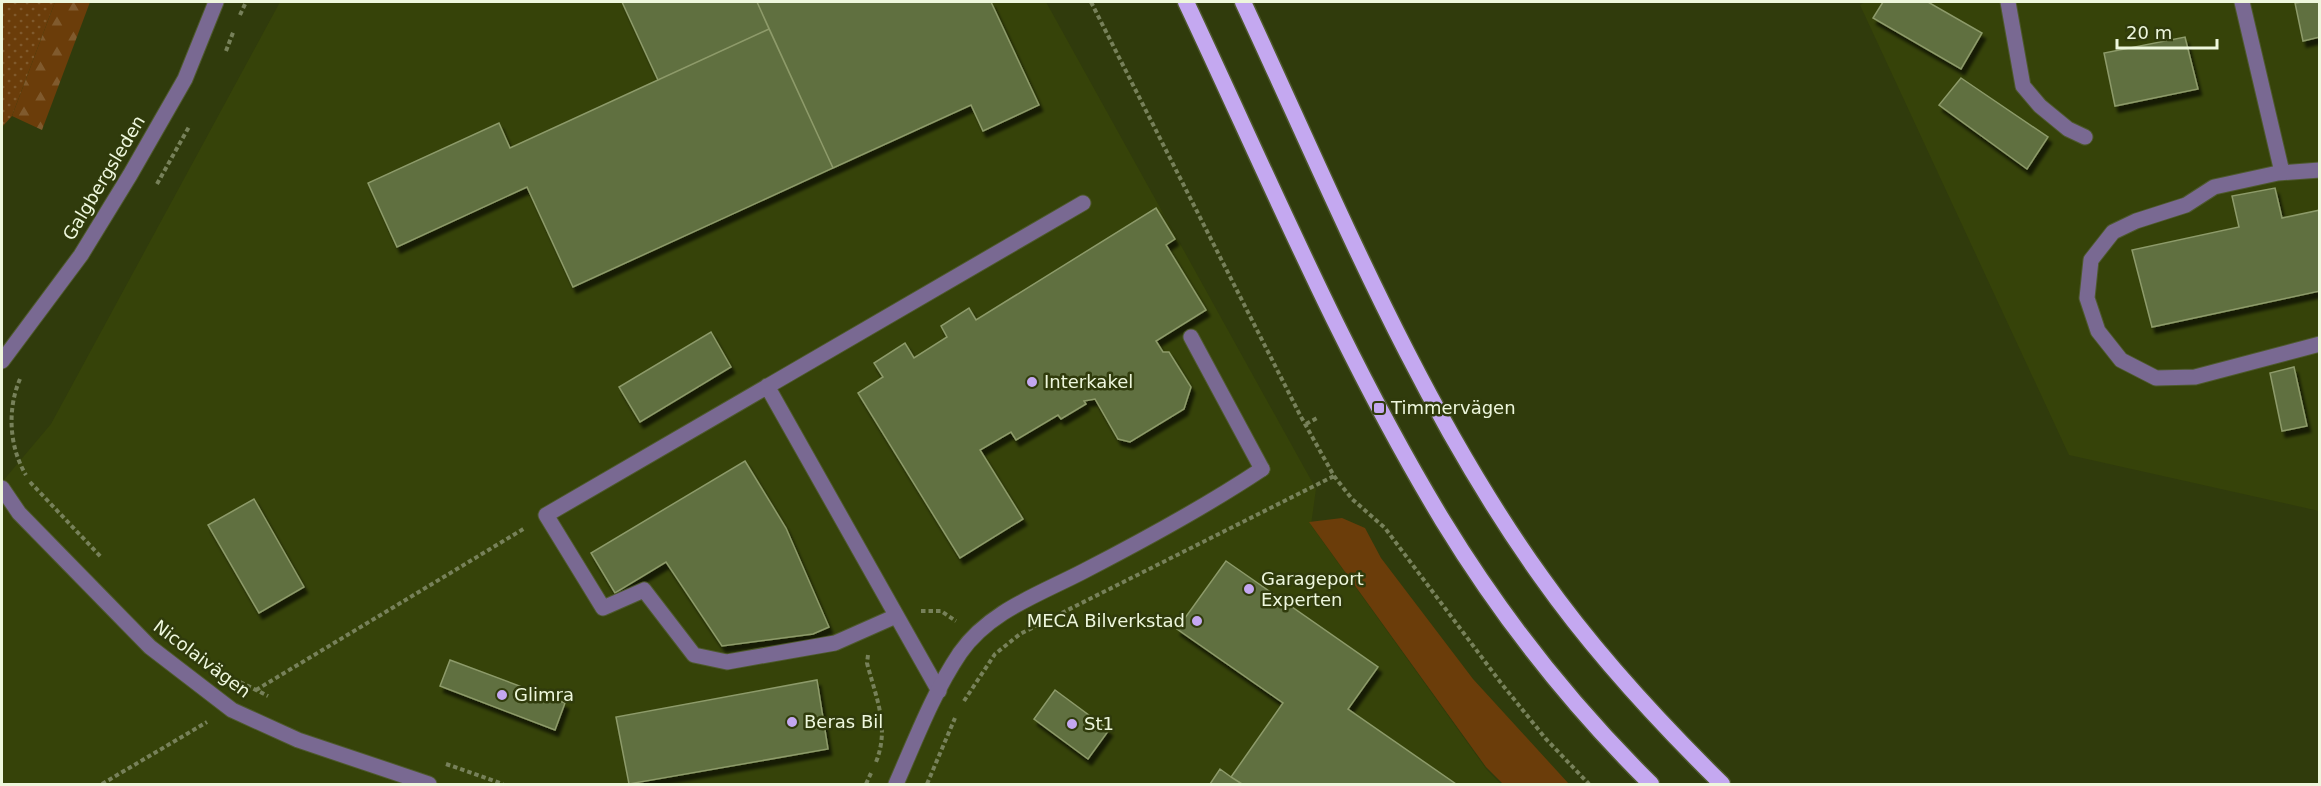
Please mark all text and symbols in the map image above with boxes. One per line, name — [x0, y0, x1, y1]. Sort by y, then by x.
scale bar — [2117, 12, 2218, 50]
text: 20 m — [2126, 22, 2172, 43]
street label: Galgbergsleden — [58, 112, 149, 244]
place label: Interkakel — [1044, 371, 1133, 392]
marker: Interkakel — [1025, 375, 1039, 389]
place label: Timmervägen — [1390, 397, 1516, 418]
marker: Timmervägen — [1372, 401, 1386, 415]
place label: Garageport Experten — [1261, 568, 1364, 610]
marker: Garageport Experten — [1242, 582, 1256, 596]
place label: MECA Bilverkstad — [1027, 610, 1185, 631]
marker: MECA Bilverkstad — [1190, 614, 1204, 628]
street label: Nicolaivägen — [150, 615, 255, 702]
place label: Glimra — [514, 684, 574, 705]
marker: Glimra — [495, 688, 509, 702]
place label: Beras Bil — [804, 711, 883, 732]
place label: St1 — [1084, 713, 1114, 734]
marker: Beras Bil — [785, 715, 799, 729]
marker: St1 — [1065, 717, 1079, 731]

